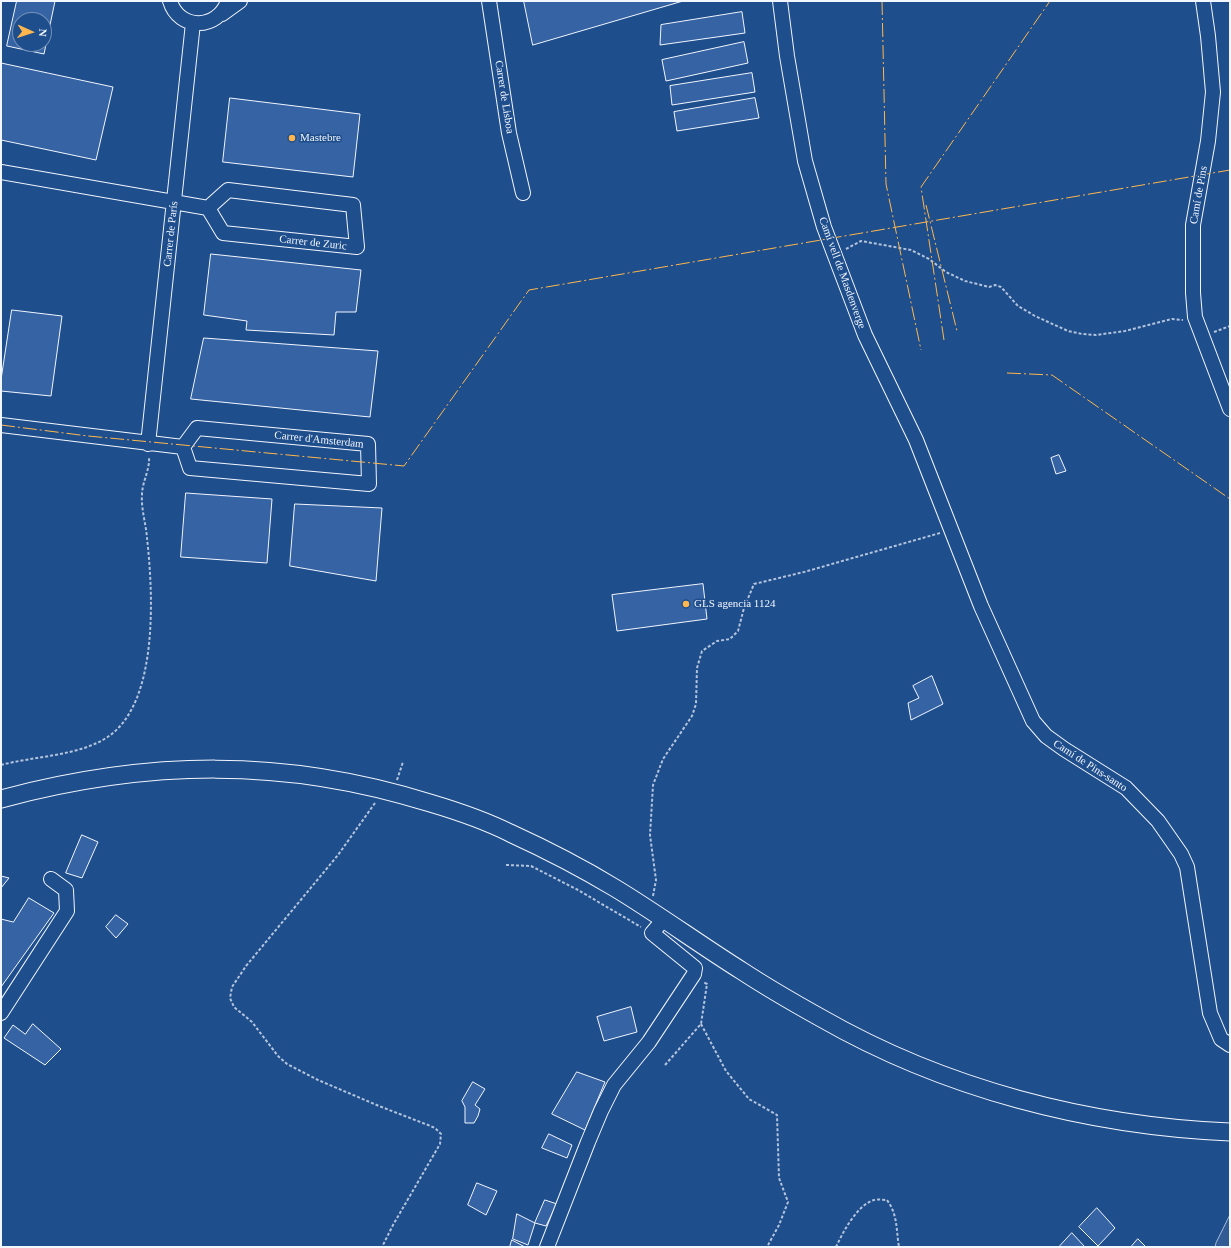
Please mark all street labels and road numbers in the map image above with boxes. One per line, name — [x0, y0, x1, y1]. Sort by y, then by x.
street label: Carrer de Lisboa — [492, 59, 516, 135]
street label: Camí de Pins — [1187, 165, 1211, 225]
street label: Carrer de París — [161, 201, 181, 267]
street label: Camí vell de Masdenverge — [816, 215, 868, 331]
street label: Carrer de Zuric — [279, 233, 347, 253]
street label: Carrer d'Amsterdam — [274, 429, 364, 451]
street label: Camí de Pins-santo — [1051, 737, 1129, 795]

